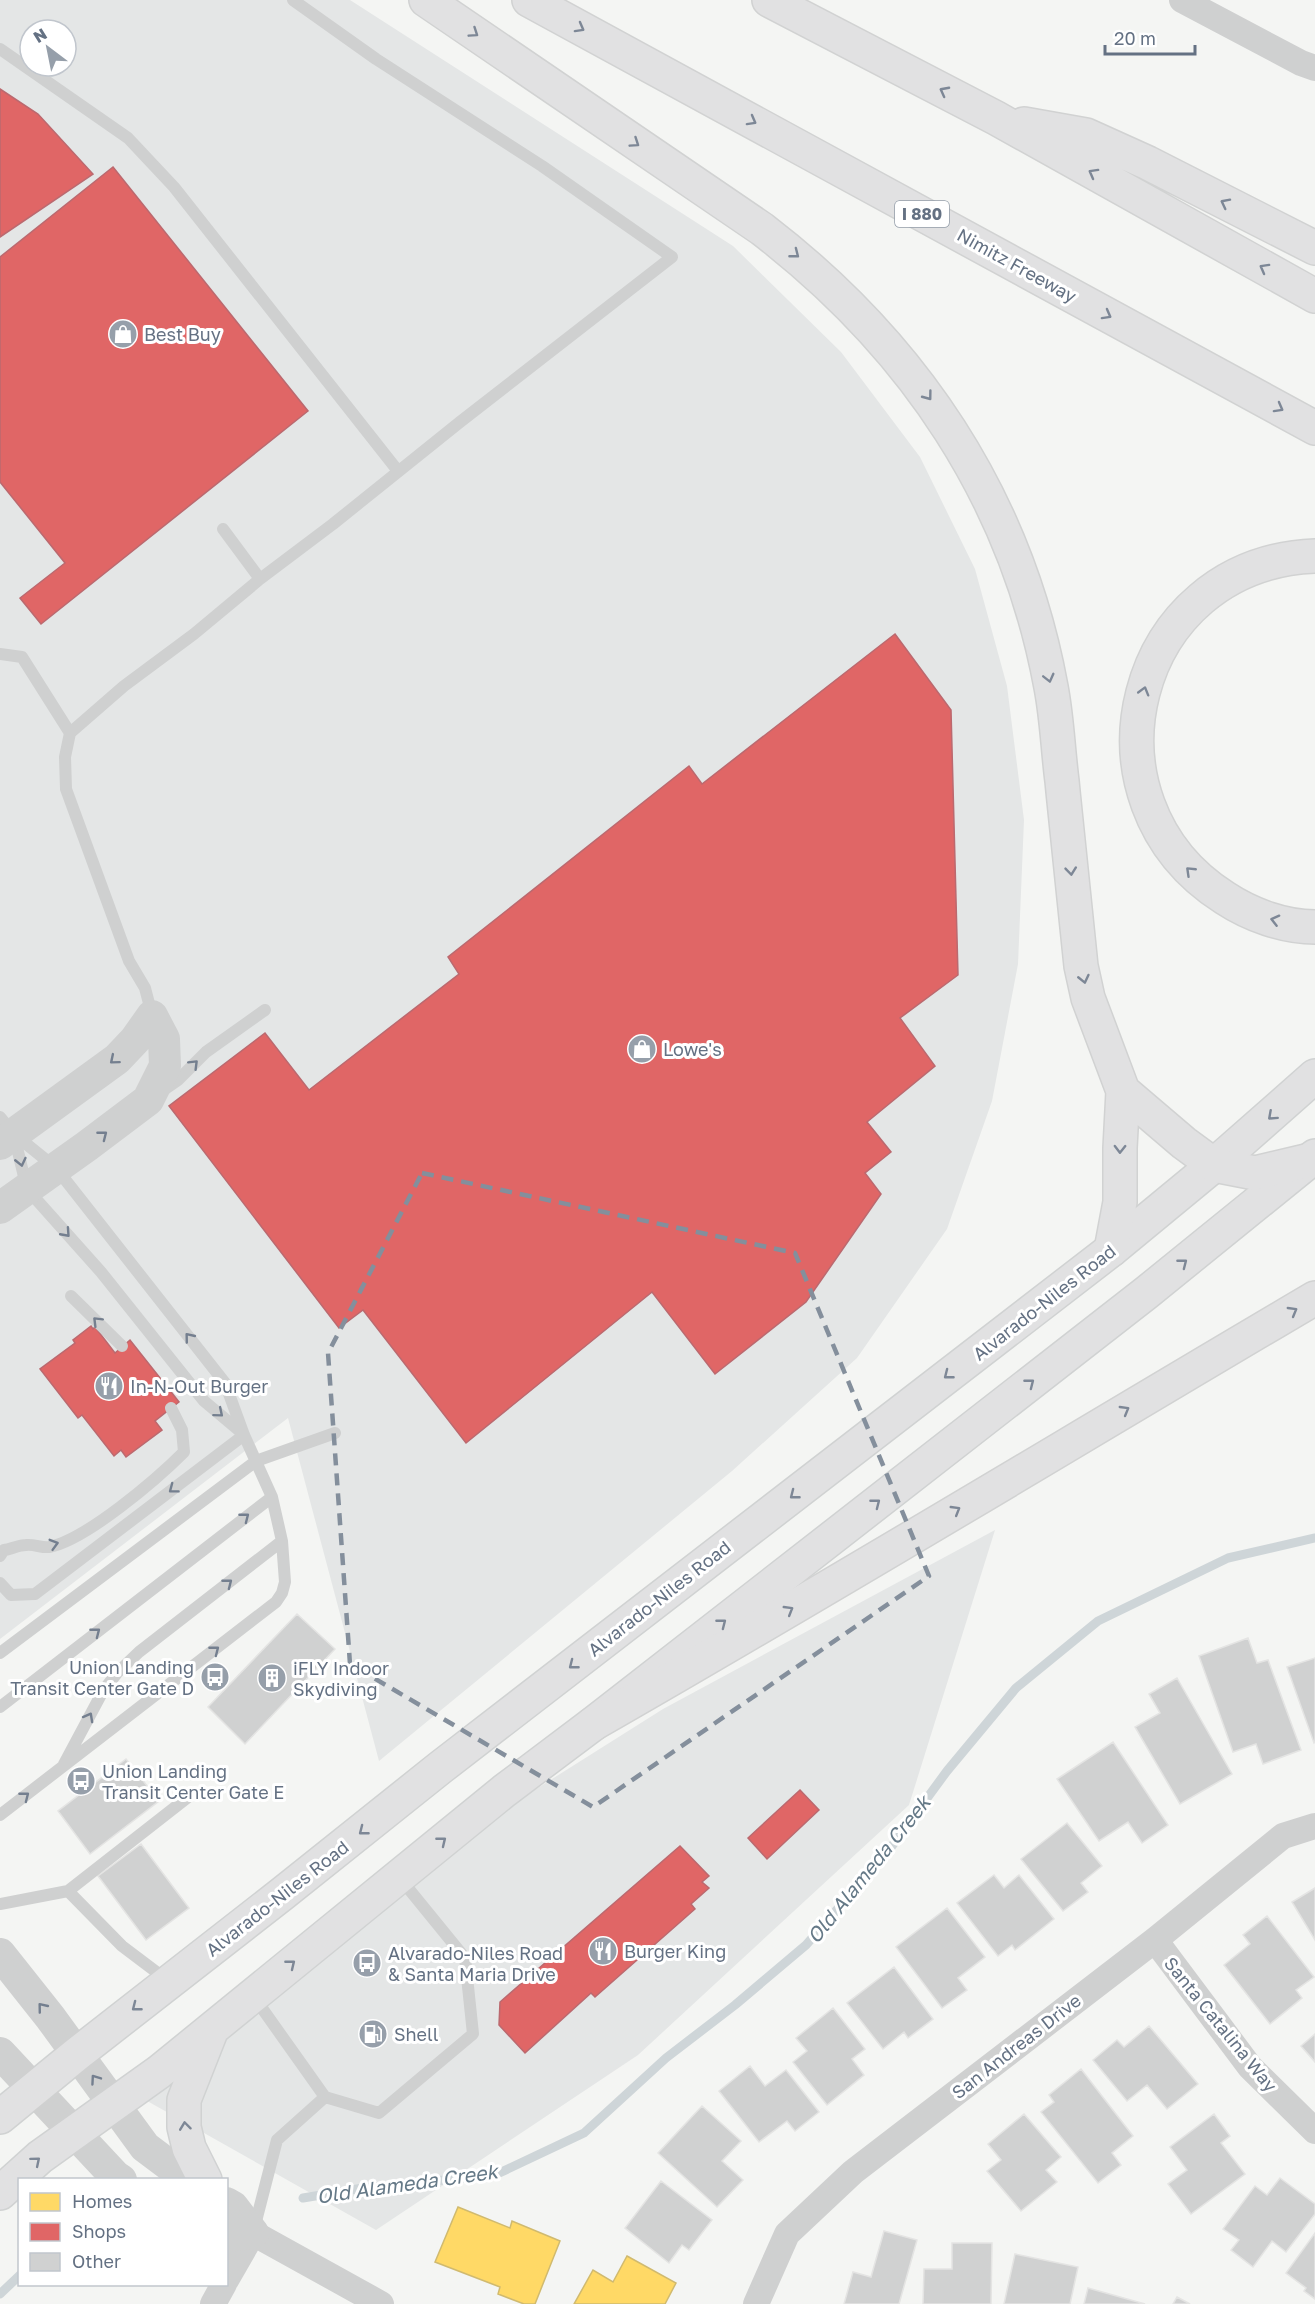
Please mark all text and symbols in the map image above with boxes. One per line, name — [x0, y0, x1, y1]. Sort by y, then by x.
north arrow — [18, 18, 78, 78]
scale bar — [1105, 18, 1195, 56]
one-way arrow — [574, 21, 584, 32]
text: N — [30, 24, 51, 47]
one-way arrow — [467, 26, 478, 37]
text: 20 m — [1114, 27, 1156, 49]
one-way arrow — [939, 87, 950, 98]
one-way arrow — [745, 114, 756, 125]
one-way arrow — [629, 136, 640, 147]
one-way arrow — [1089, 169, 1100, 180]
one-way arrow — [1220, 198, 1231, 210]
road number: I 880 — [895, 201, 949, 227]
street label: Nimitz Freeway — [954, 223, 1080, 307]
one-way arrow — [788, 247, 799, 258]
one-way arrow — [1260, 263, 1270, 275]
one-way arrow — [1101, 308, 1112, 319]
shop icon: Best Buy — [107, 318, 139, 350]
place label: Best Buy — [144, 323, 221, 345]
one-way arrow — [921, 390, 932, 401]
one-way arrow — [1272, 401, 1283, 412]
one-way arrow — [1041, 673, 1054, 683]
one-way arrow — [1137, 686, 1149, 697]
one-way arrow — [1065, 867, 1077, 876]
one-way arrow — [1187, 867, 1197, 878]
one-way arrow — [1270, 915, 1281, 927]
one-way arrow — [1077, 973, 1090, 983]
shop icon: Lowe's — [626, 1033, 658, 1065]
place label: Lowe's — [663, 1038, 722, 1060]
one-way arrow — [110, 1053, 121, 1064]
one-way arrow — [186, 1060, 197, 1071]
one-way arrow — [1268, 1109, 1278, 1120]
one-way arrow — [96, 1131, 107, 1142]
one-way arrow — [1114, 1144, 1126, 1153]
one-way arrow — [13, 1156, 26, 1166]
one-way arrow — [59, 1226, 70, 1237]
street label: Alvarado-Niles Road — [968, 1239, 1120, 1365]
one-way arrow — [1176, 1260, 1187, 1271]
one-way arrow — [1287, 1307, 1297, 1318]
one-way arrow — [93, 1318, 104, 1329]
one-way arrow — [185, 1333, 196, 1344]
one-way arrow — [944, 1368, 955, 1379]
restaurant icon: In-N-Out Burger — [93, 1370, 125, 1402]
place label: In-N-Out Burger — [130, 1375, 268, 1397]
one-way arrow — [1023, 1380, 1034, 1391]
one-way arrow — [212, 1406, 223, 1417]
one-way arrow — [1119, 1406, 1129, 1417]
one-way arrow — [168, 1481, 179, 1492]
one-way arrow — [790, 1487, 801, 1498]
one-way arrow — [869, 1500, 880, 1511]
one-way arrow — [950, 1505, 960, 1517]
one-way arrow — [239, 1514, 250, 1525]
street label: Alvarado-Niles Road — [583, 1535, 735, 1661]
one-way arrow — [48, 1539, 59, 1551]
one-way arrow — [221, 1580, 232, 1591]
one-way arrow — [783, 1606, 793, 1618]
one-way arrow — [715, 1620, 726, 1631]
one-way arrow — [90, 1629, 101, 1640]
one-way arrow — [208, 1646, 219, 1657]
place label: Union Landing Transit Center Gate D — [10, 1656, 194, 1699]
place label: iFLY Indoor Skydiving — [293, 1657, 389, 1700]
one-way arrow — [569, 1657, 580, 1668]
bus stop icon: Union Landing Transit Center Gate D — [199, 1661, 231, 1693]
building icon: iFLY Indoor Skydiving — [256, 1662, 288, 1694]
one-way arrow — [82, 1713, 93, 1723]
place label: Union Landing Transit Center Gate E — [102, 1760, 284, 1803]
bus stop icon: Union Landing Transit Center Gate E — [65, 1765, 97, 1797]
water label: Old Alameda Creek — [801, 1788, 936, 1948]
one-way arrow — [18, 1792, 29, 1803]
one-way arrow — [359, 1823, 370, 1834]
street label: Alvarado-Niles Road — [201, 1835, 353, 1961]
one-way arrow — [435, 1838, 446, 1849]
restaurant icon: Burger King — [587, 1935, 619, 1967]
place label: Burger King — [624, 1940, 726, 1962]
place label: Alvarado-Niles Road & Santa Maria Drive — [388, 1942, 563, 1985]
bus stop icon: Alvarado-Niles Road & Santa Maria Drive — [351, 1947, 383, 1979]
street label: Santa Catalina Way — [1160, 1952, 1282, 2096]
one-way arrow — [284, 1961, 295, 1972]
street label: San Andreas Drive — [947, 1989, 1085, 2103]
one-way arrow — [132, 2000, 143, 2011]
one-way arrow — [38, 2002, 49, 2013]
fuel station icon: Shell — [357, 2018, 389, 2050]
place label: Shell — [394, 2023, 439, 2045]
one-way arrow — [91, 2074, 102, 2085]
one-way arrow — [179, 2121, 191, 2130]
one-way arrow — [29, 2157, 40, 2168]
water label: Old Alameda Creek — [315, 2158, 502, 2208]
legend — [18, 2178, 228, 2286]
text: Homes — [72, 2190, 132, 2212]
text: Shops — [72, 2220, 126, 2242]
text: Other — [72, 2250, 121, 2272]

